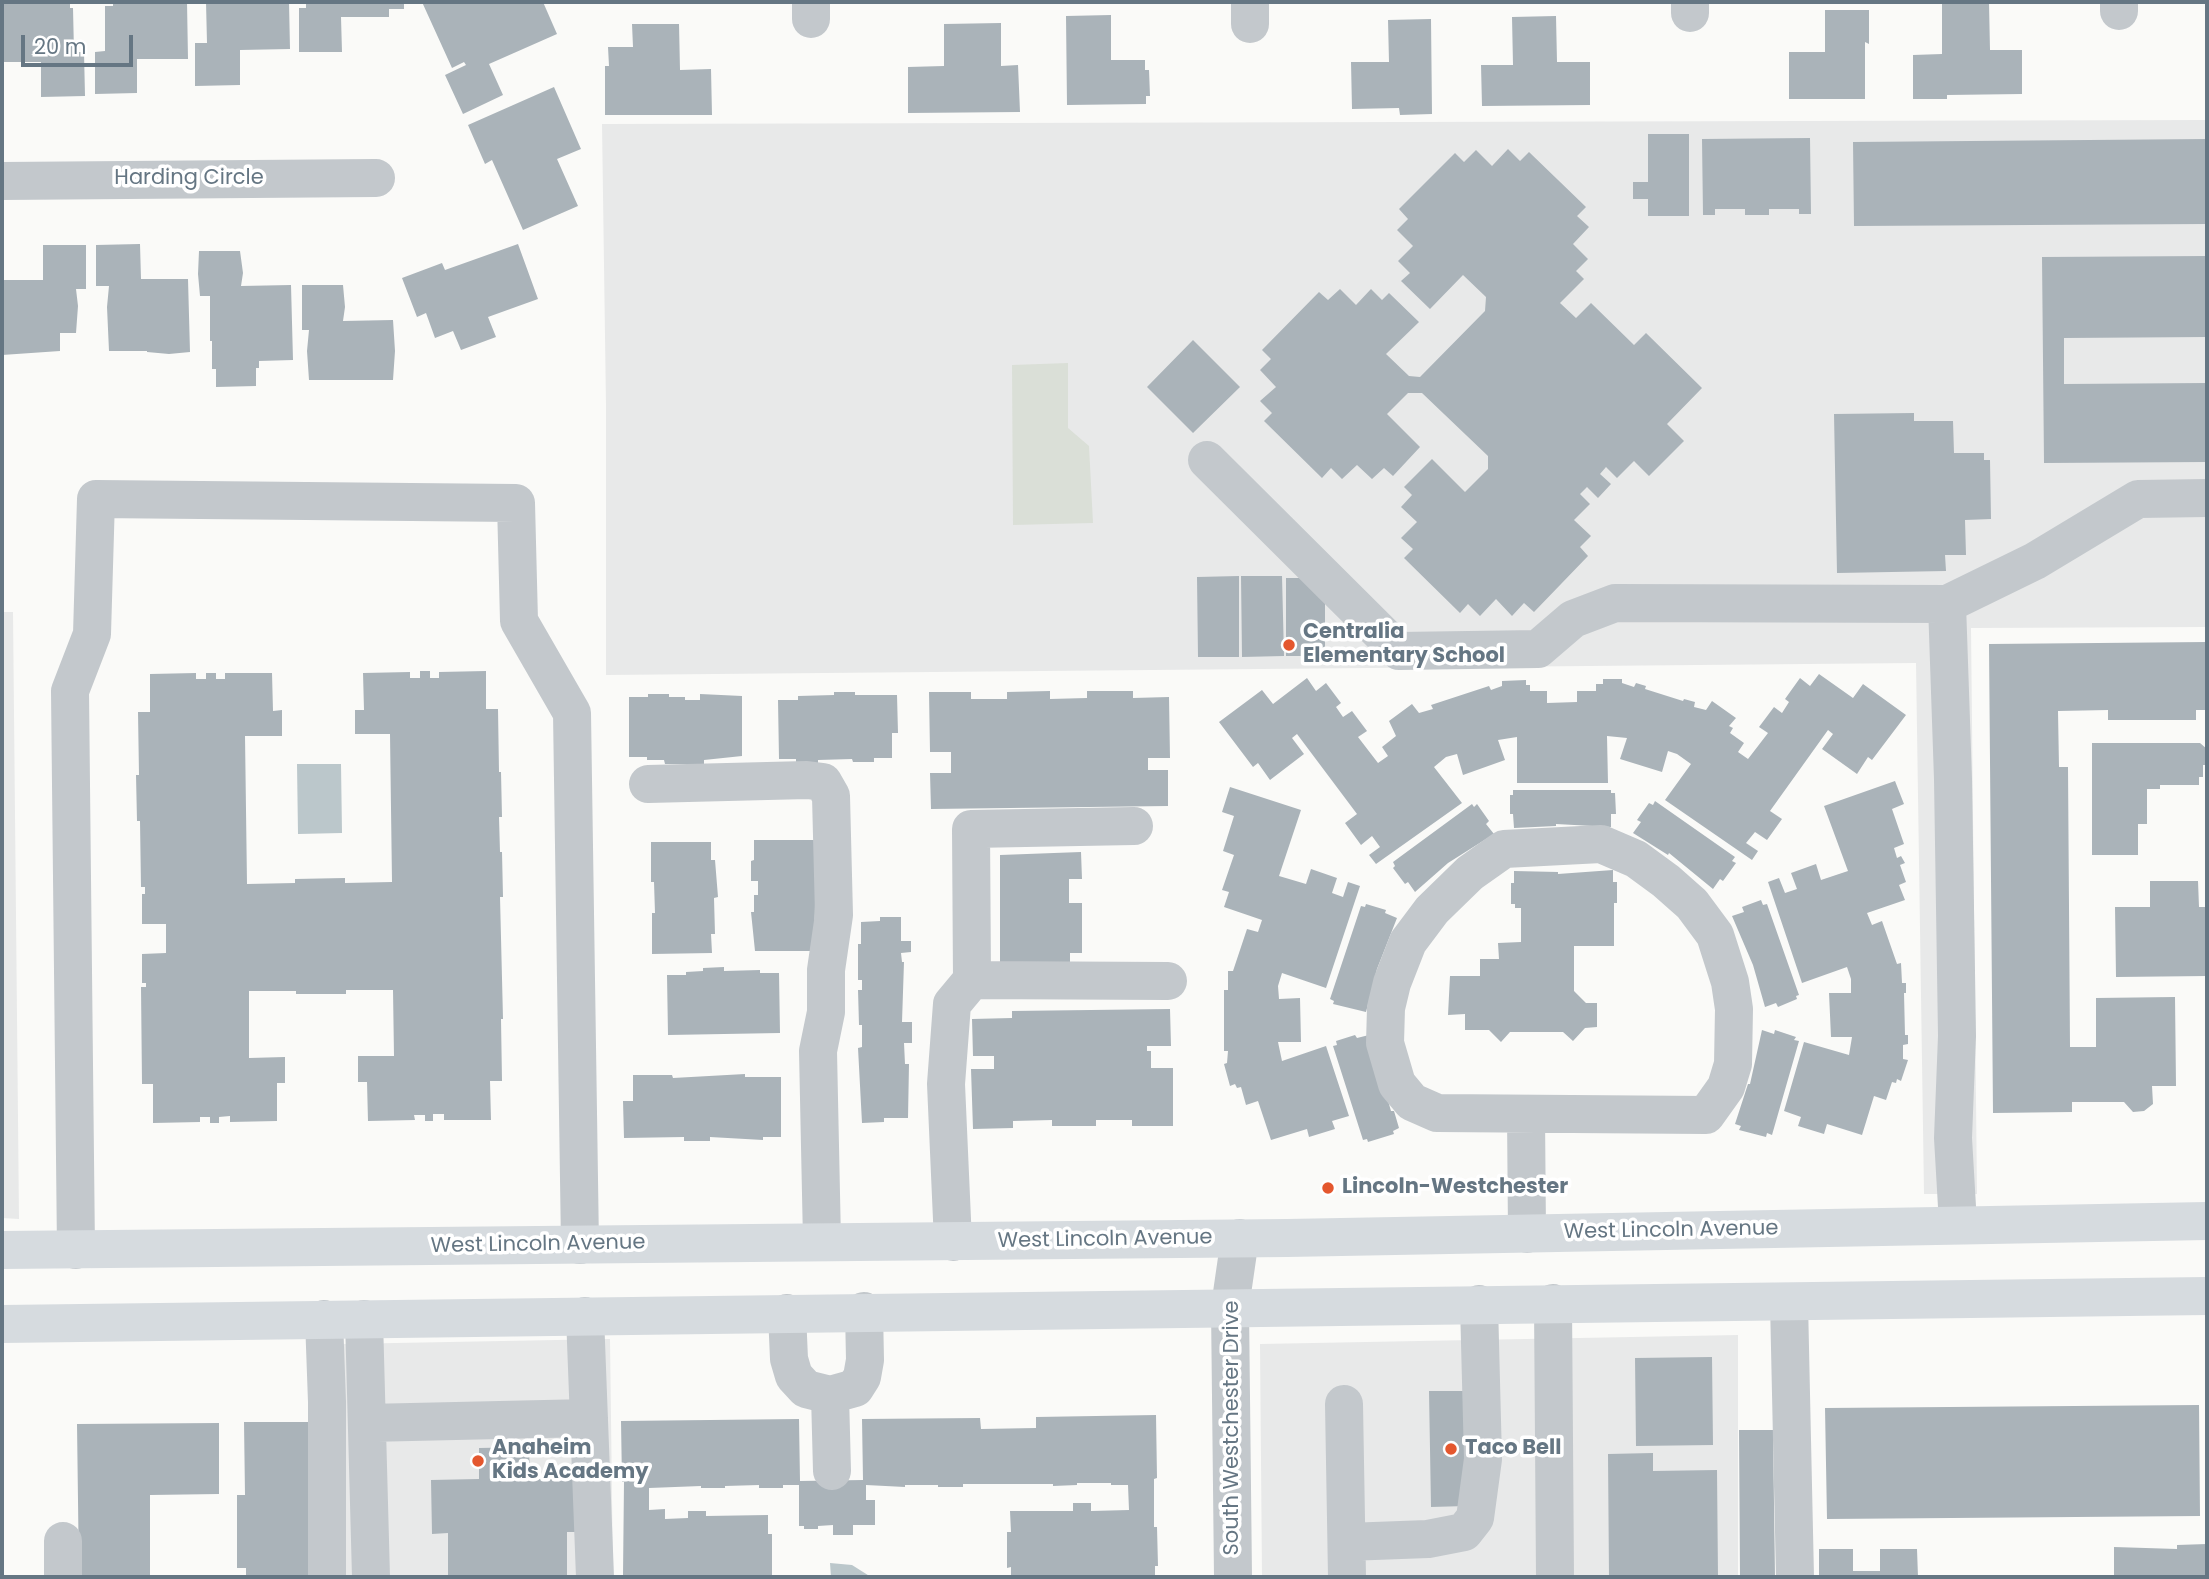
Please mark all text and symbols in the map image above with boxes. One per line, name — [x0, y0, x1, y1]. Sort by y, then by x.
scale bar — [24, 21, 136, 65]
text: 20 m — [34, 32, 87, 61]
street label: Harding Circle — [114, 166, 264, 192]
place label: Centralia Elementary School — [1303, 620, 1505, 670]
marker: Centralia Elementary School — [1281, 637, 1297, 653]
place label: Lincoln-Westchester — [1342, 1175, 1568, 1201]
marker: Lincoln-Westchester — [1320, 1180, 1336, 1196]
street label: West Lincoln Avenue — [1563, 1217, 1779, 1245]
street label: West Lincoln Avenue — [997, 1226, 1213, 1254]
street label: West Lincoln Avenue — [430, 1231, 646, 1259]
street label: South Westchester Drive — [1220, 1301, 1246, 1555]
place label: Anaheim Kids Academy — [492, 1436, 648, 1486]
place label: Taco Bell — [1465, 1436, 1561, 1462]
marker: Taco Bell — [1443, 1441, 1459, 1457]
marker: Anaheim Kids Academy — [470, 1453, 486, 1469]

